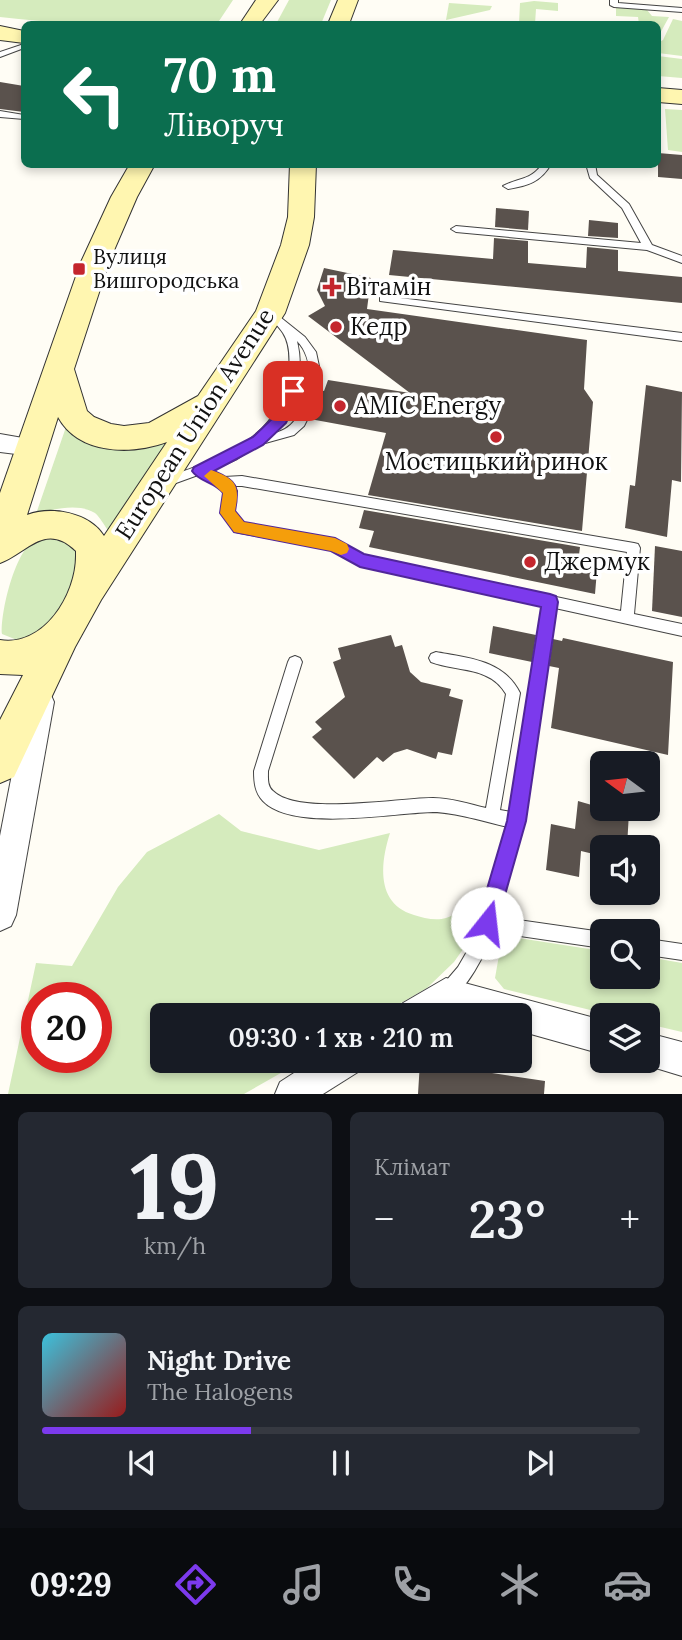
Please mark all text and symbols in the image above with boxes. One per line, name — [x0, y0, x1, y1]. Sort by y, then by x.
text: 70 m — [164, 43, 276, 105]
icon: left — [49, 49, 140, 140]
text: Ліворуч — [164, 104, 284, 145]
place label: Вулиця Вишгородська — [93, 243, 239, 294]
marker: Вулиця Вишгородська — [71, 261, 87, 277]
place label: Вітамін — [346, 271, 431, 302]
marker: Вітамін — [324, 279, 340, 295]
street label: European Union Avenue — [108, 302, 281, 545]
place label: Кедр — [350, 311, 408, 342]
marker: Кедр — [328, 319, 344, 335]
pin — [263, 361, 323, 421]
icon: arrive — [274, 372, 312, 410]
place label: AMIC Energy — [353, 390, 501, 421]
marker: AMIC Energy — [332, 398, 348, 414]
marker: Мостицький ринок — [488, 429, 504, 445]
place label: Мостицький ринок — [384, 446, 608, 477]
place label: Джермук — [544, 546, 650, 577]
marker: Джермук — [522, 554, 538, 570]
north arrow — [590, 751, 660, 821]
map controls — [590, 751, 660, 1073]
button: sound — [590, 835, 660, 905]
position arrow — [450, 886, 524, 960]
button: search — [590, 919, 660, 989]
speed limit sign: 20 — [21, 982, 112, 1073]
button: layers — [590, 1003, 660, 1073]
text: 09:30 · 1 хв · 210 m — [228, 1021, 454, 1054]
text: 19 — [130, 1127, 220, 1244]
text: Клімат — [374, 1152, 450, 1181]
text: 23° — [469, 1186, 545, 1252]
text: − — [374, 1195, 394, 1243]
text: + — [620, 1195, 640, 1243]
text: km/h — [144, 1231, 206, 1260]
text: Night Drive — [147, 1344, 291, 1377]
text: The Halogens — [147, 1377, 293, 1406]
icon: previous — [123, 1444, 161, 1482]
icon: pause — [322, 1444, 360, 1482]
icon: next — [521, 1444, 559, 1482]
icon: directions — [171, 1560, 220, 1609]
icon: music — [279, 1560, 328, 1609]
icon: phone — [387, 1560, 436, 1609]
icon: climate — [495, 1560, 544, 1609]
icon: car — [603, 1560, 652, 1609]
text: 09:29 — [30, 1564, 112, 1605]

